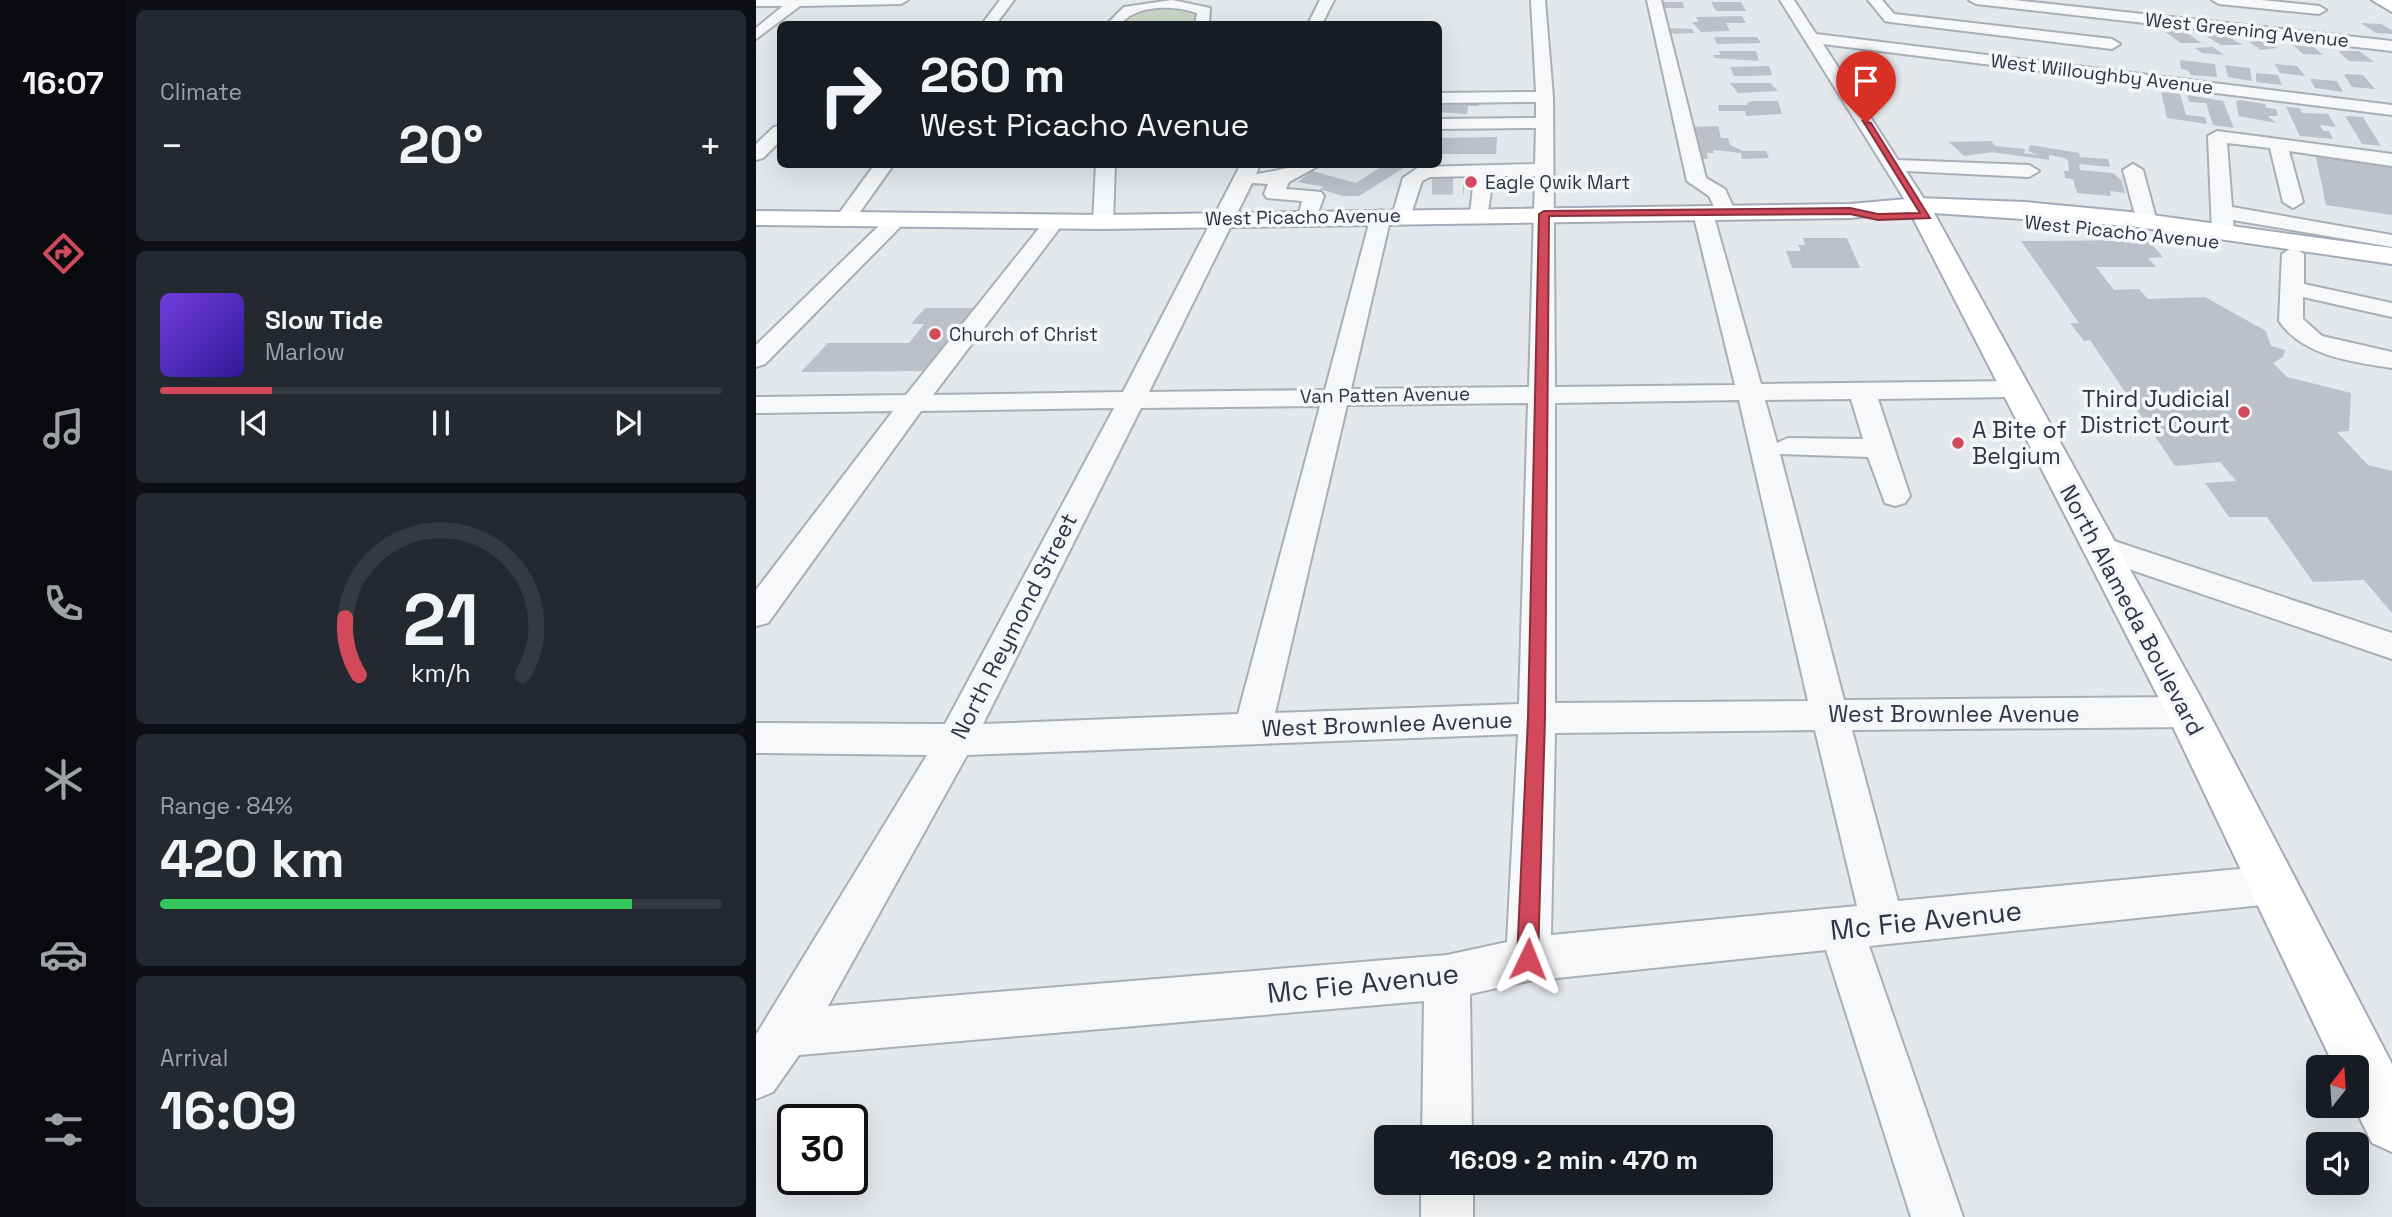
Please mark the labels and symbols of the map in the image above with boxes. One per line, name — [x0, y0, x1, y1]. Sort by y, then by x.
street label: West Greening Avenue — [2144, 7, 2350, 53]
street label: West Willoughby Avenue — [1989, 48, 2215, 100]
pin — [1836, 51, 1896, 123]
place label: Eagle Qwik Mart — [1485, 170, 1630, 195]
marker: Eagle Qwik Mart — [1463, 174, 1479, 190]
street label: West Picacho Avenue — [1205, 203, 1401, 231]
street label: West Picacho Avenue — [2023, 209, 2221, 255]
place label: Church of Christ — [949, 322, 1098, 347]
marker: Church of Christ — [927, 326, 943, 342]
street label: Van Patten Avenue — [1300, 381, 1470, 409]
place label: Third Judicial District Court — [2080, 384, 2230, 440]
marker: Third Judicial District Court — [2236, 404, 2252, 420]
place label: A Bite of Belgium — [1972, 415, 2067, 471]
marker: A Bite of Belgium — [1950, 435, 1966, 451]
street label: North Alameda Boulevard — [2053, 479, 2211, 741]
street label: North Reymond Street — [944, 508, 1084, 744]
street label: West Brownlee Avenue — [1828, 699, 2080, 729]
street label: West Brownlee Avenue — [1261, 705, 1513, 743]
street label: Mc Fie Avenue — [1828, 892, 2024, 948]
position arrow — [1491, 922, 1565, 996]
street label: Mc Fie Avenue — [1265, 955, 1461, 1011]
north arrow — [2306, 1055, 2370, 1118]
speed limit sign: 30 — [777, 1104, 868, 1195]

